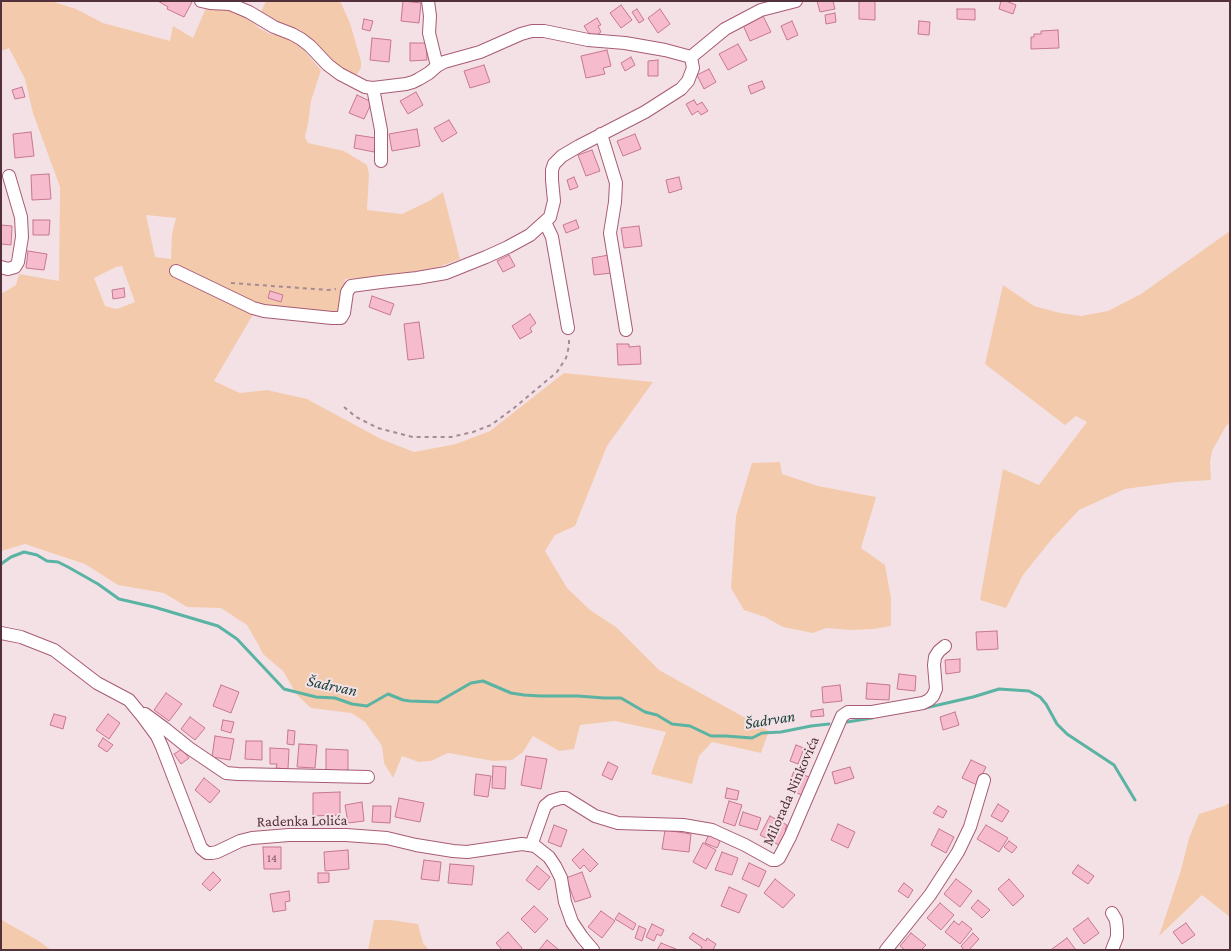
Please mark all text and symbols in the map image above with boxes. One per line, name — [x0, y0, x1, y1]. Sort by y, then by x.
water label: Šadrvan — [305, 671, 359, 701]
water label: Šadrvan — [743, 707, 797, 733]
street label: Milorada Ninkovića — [759, 734, 823, 848]
street label: Radenka Lolića — [257, 811, 347, 831]
house number: 14 — [267, 851, 277, 865]

